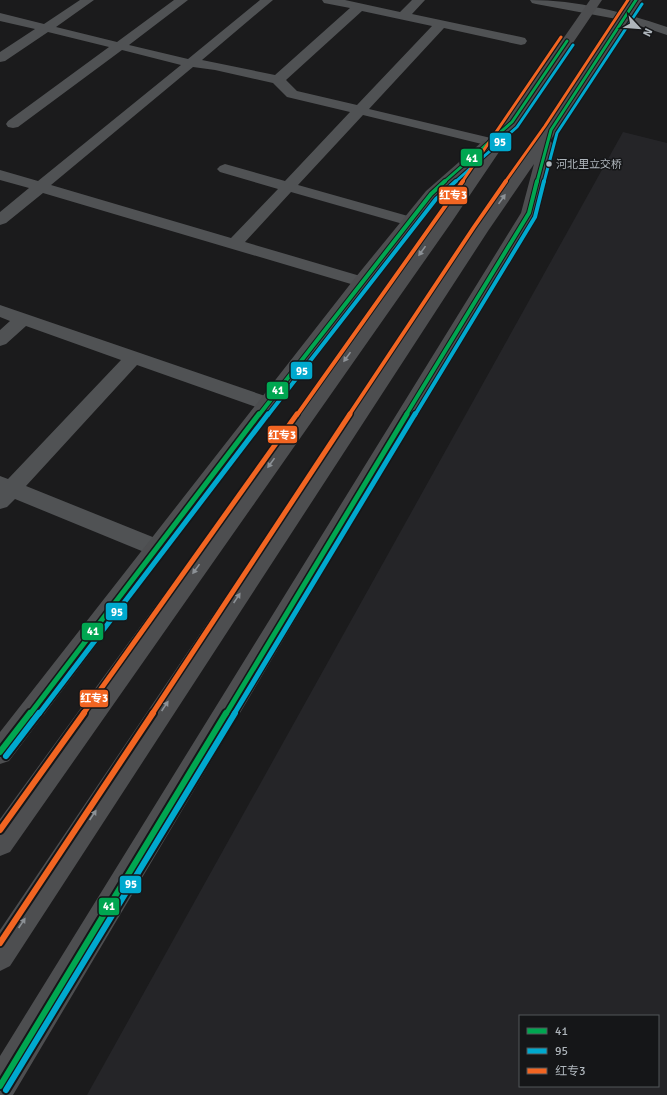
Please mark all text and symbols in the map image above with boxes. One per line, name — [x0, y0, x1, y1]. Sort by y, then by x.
north arrow — [619, 8, 659, 48]
text: N — [640, 26, 655, 38]
line badge: 95 — [489, 132, 512, 152]
text: 95 — [494, 136, 506, 149]
line badge: 41 — [460, 148, 483, 167]
text: 41 — [466, 152, 478, 165]
place label: 河北里立交桥 — [556, 158, 622, 171]
marker: 河北里立交桥 — [544, 159, 554, 169]
line badge: 红专3 — [438, 186, 468, 205]
text: 红专3 — [439, 189, 467, 202]
one-way arrow — [498, 194, 506, 204]
one-way arrow — [418, 246, 427, 257]
one-way arrow — [343, 352, 351, 363]
line badge: 95 — [290, 361, 313, 380]
text: 95 — [296, 365, 308, 378]
line badge: 41 — [266, 381, 289, 400]
text: 41 — [272, 384, 284, 397]
line badge: 红专3 — [267, 425, 298, 444]
text: 红专3 — [268, 429, 296, 442]
one-way arrow — [267, 458, 275, 468]
one-way arrow — [192, 563, 200, 574]
one-way arrow — [233, 593, 241, 603]
line badge: 95 — [105, 602, 128, 621]
text: 95 — [111, 606, 123, 619]
line badge: 41 — [81, 622, 104, 641]
text: 41 — [87, 625, 99, 638]
line badge: 红专3 — [79, 689, 109, 708]
text: 红专3 — [80, 692, 108, 705]
one-way arrow — [161, 701, 169, 712]
one-way arrow — [89, 810, 97, 820]
line badge: 95 — [119, 875, 142, 894]
text: 95 — [125, 878, 137, 891]
line badge: 41 — [98, 897, 120, 916]
text: 41 — [103, 900, 115, 913]
one-way arrow — [18, 917, 25, 929]
legend — [519, 1015, 659, 1087]
text: 41 — [555, 1024, 568, 1039]
text: 95 — [555, 1044, 568, 1059]
text: 红专3 — [555, 1064, 585, 1079]

